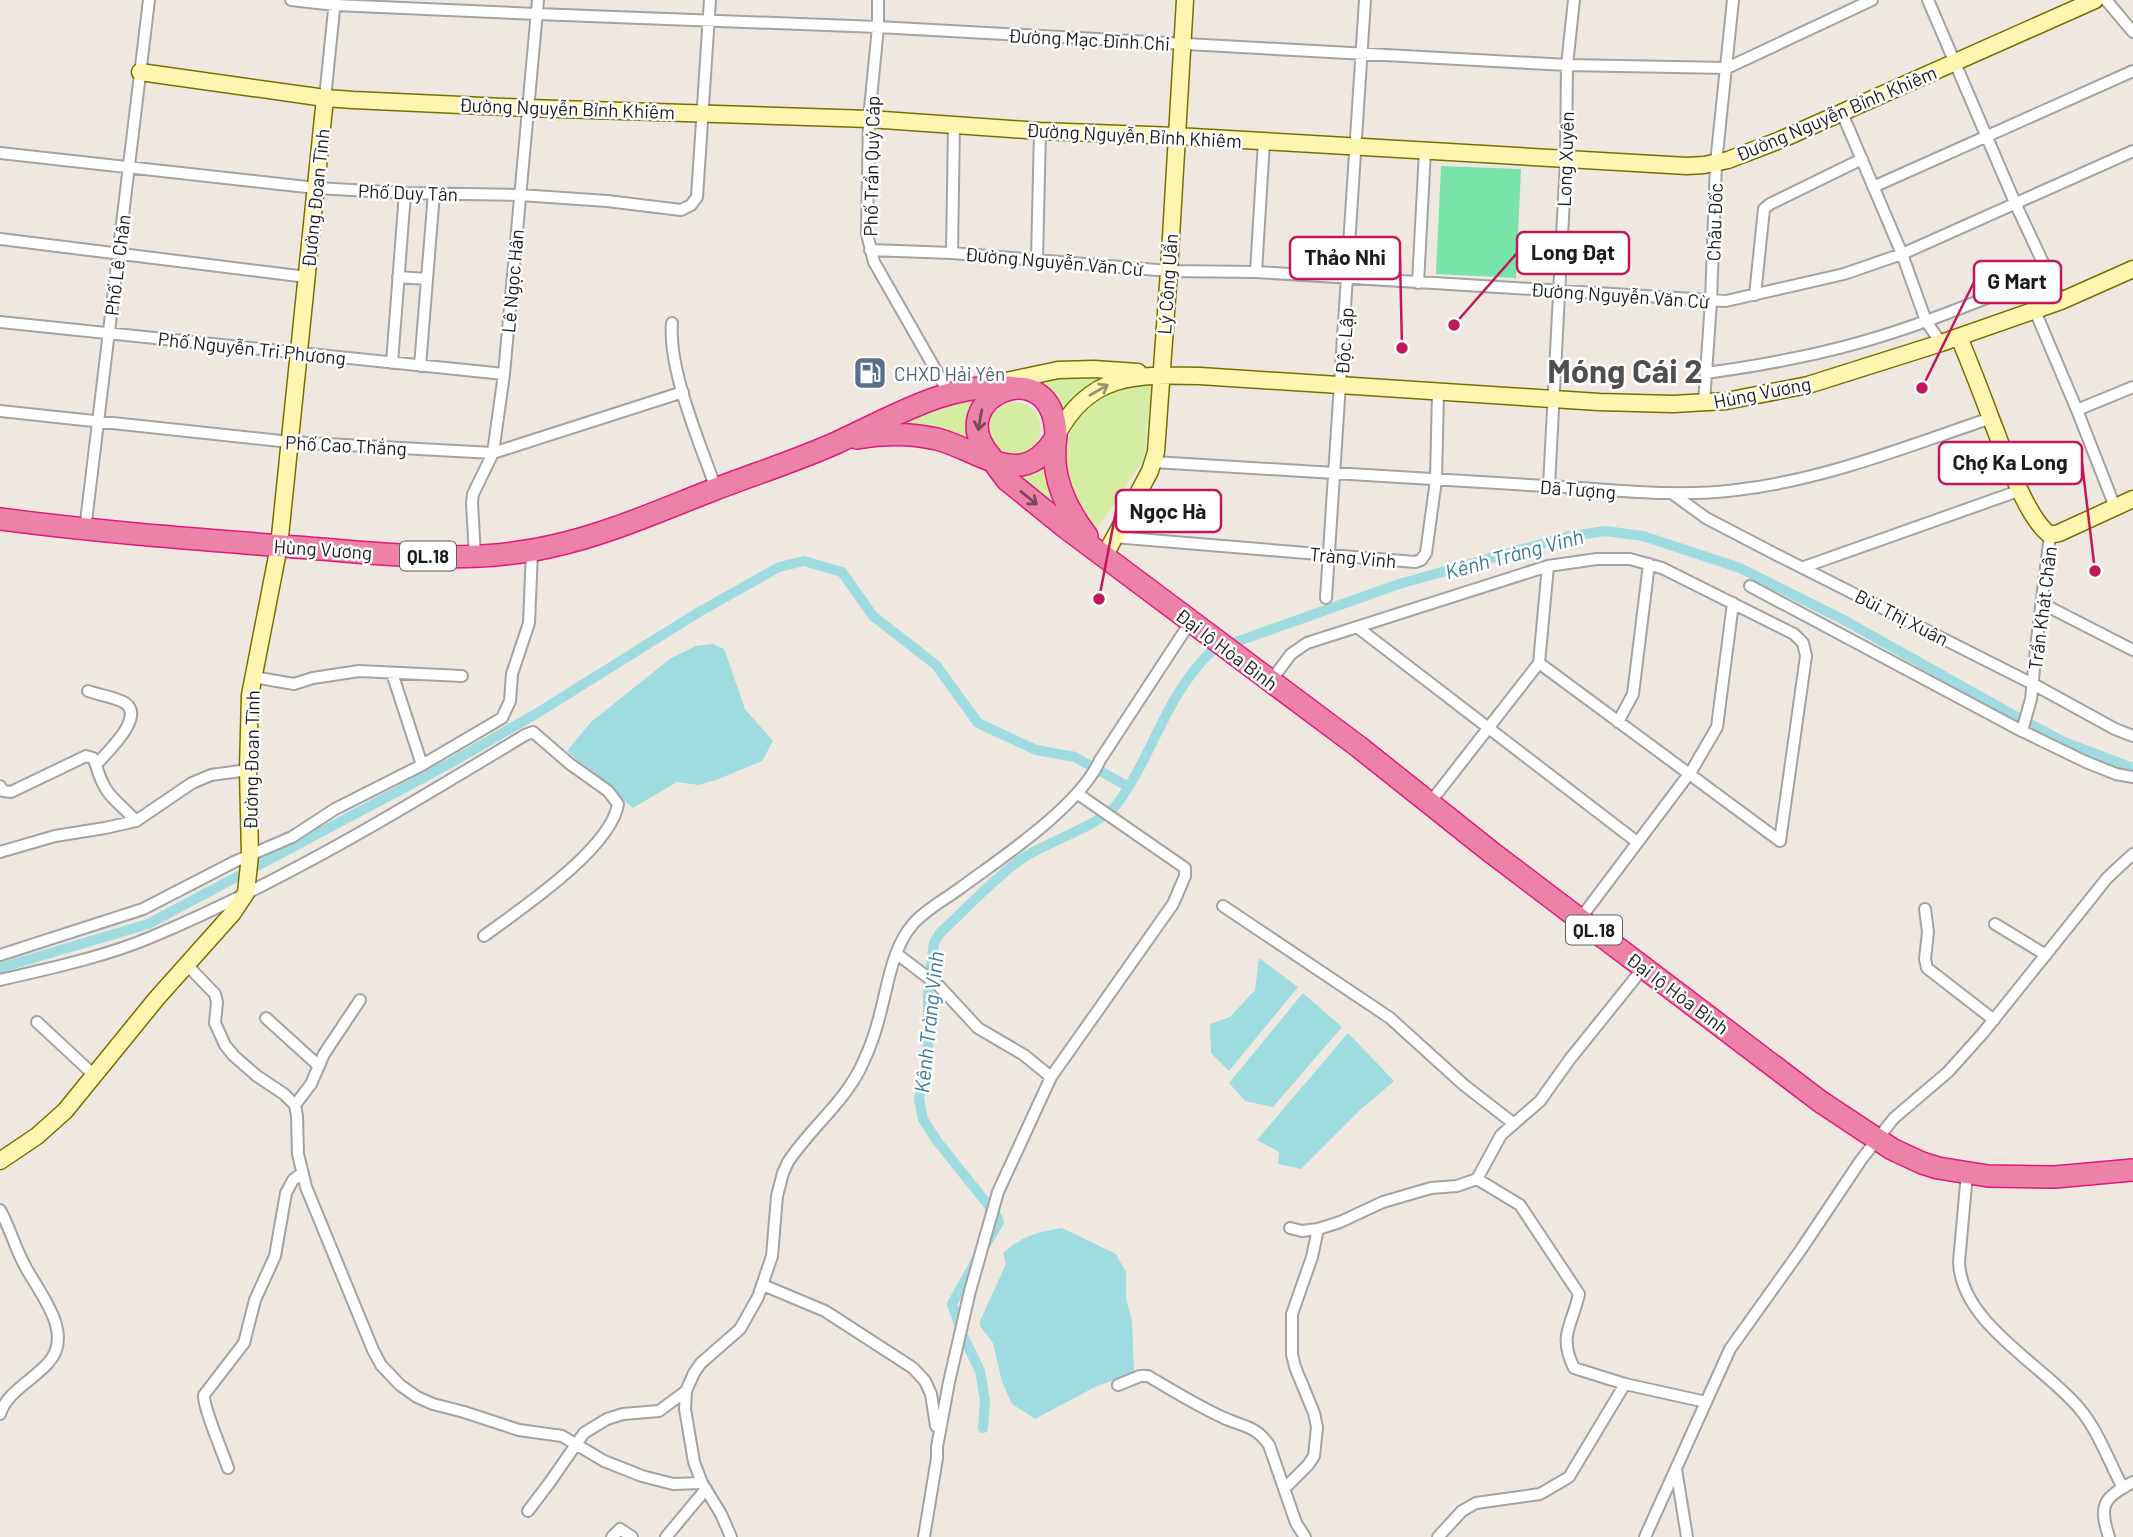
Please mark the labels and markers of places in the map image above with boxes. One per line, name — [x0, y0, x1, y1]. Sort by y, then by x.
callout: Long Đạt — [1517, 232, 1629, 274]
callout: Thảo Nhi — [1290, 237, 1400, 279]
callout: G Mart — [1974, 261, 2061, 303]
fuel station icon: CHXD Hải Yên — [851, 354, 889, 392]
place label: CHXD Hải Yên — [894, 362, 1005, 385]
callout: Chợ Ka Long — [1939, 442, 2082, 484]
callout: Ngọc Hà — [1116, 490, 1221, 532]

